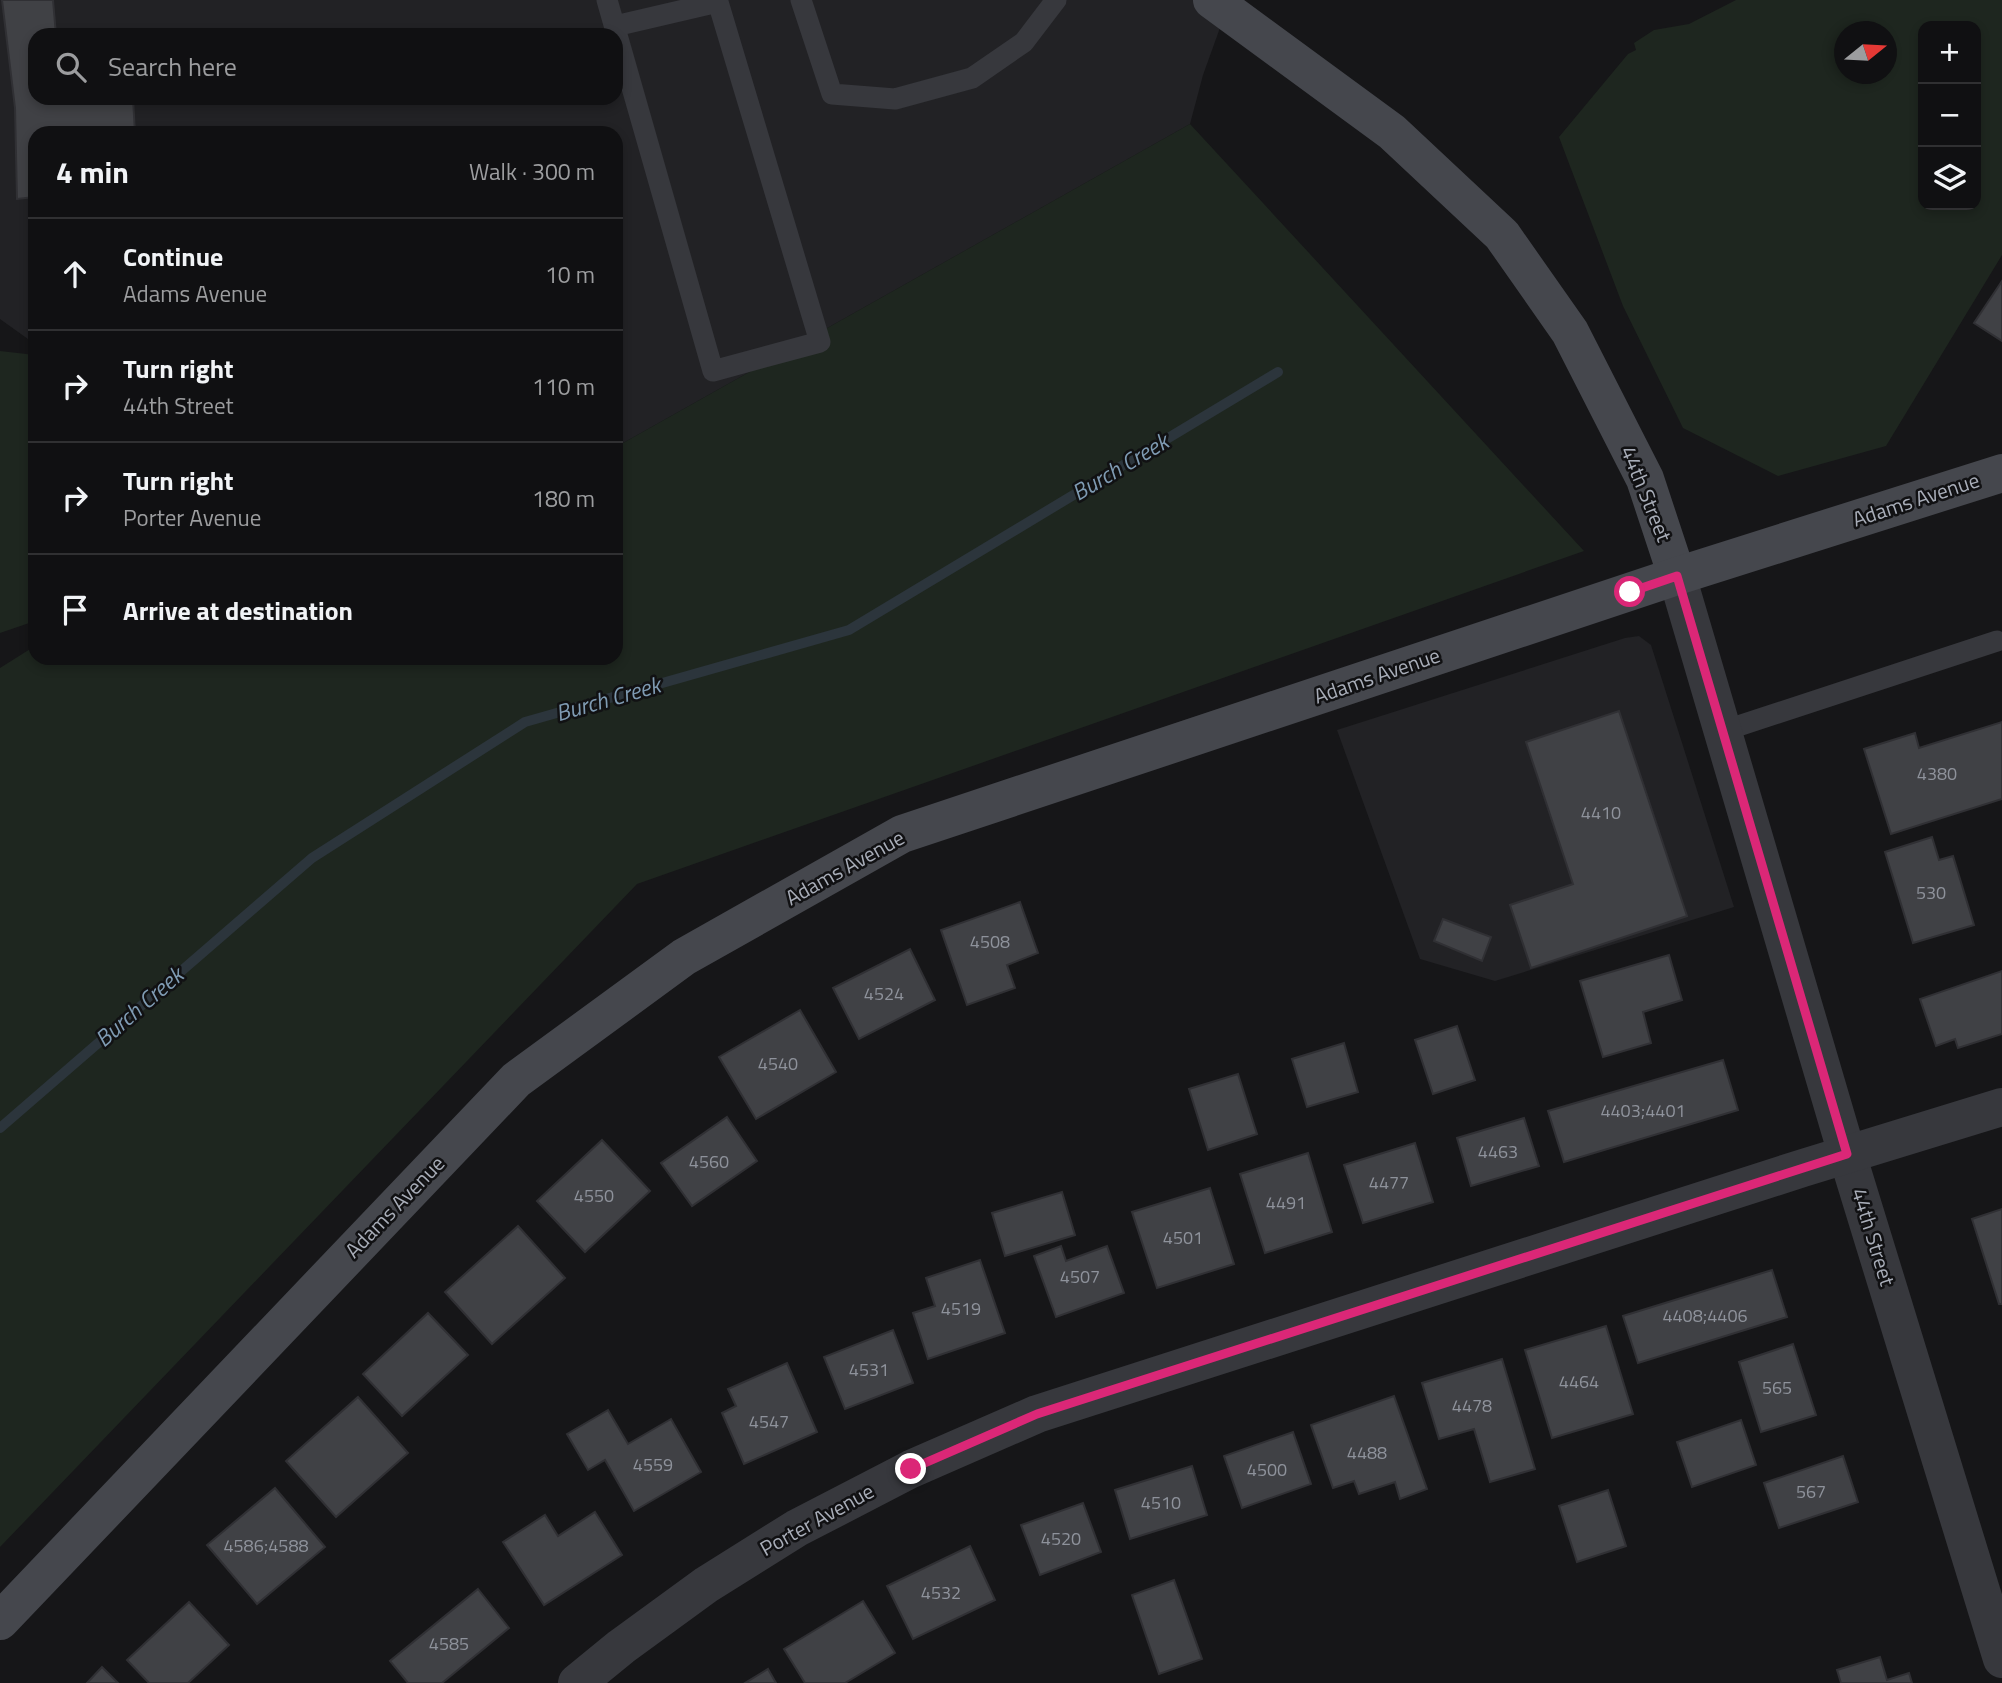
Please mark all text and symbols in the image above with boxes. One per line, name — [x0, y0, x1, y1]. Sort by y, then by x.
north arrow — [1834, 21, 1897, 84]
map controls — [1918, 21, 1981, 210]
button: + — [1918, 21, 1981, 84]
search box — [28, 28, 623, 105]
text: Search here — [108, 47, 237, 86]
icon: search — [52, 48, 90, 86]
button: − — [1918, 84, 1981, 147]
button: layers — [1918, 147, 1981, 210]
text: 4 min — [56, 149, 129, 195]
text: Walk · 300 m — [469, 154, 595, 189]
text: Continue — [123, 237, 223, 276]
icon: ahead — [56, 255, 94, 293]
text: 10 m — [545, 257, 595, 292]
text: Adams Avenue — [123, 276, 267, 311]
text: Turn right — [123, 349, 234, 388]
icon: right — [56, 367, 94, 405]
text: 110 m — [532, 369, 595, 404]
text: 44th Street — [123, 388, 234, 423]
water label: Burch Creek — [1065, 422, 1177, 509]
street label: 44th Street — [1613, 441, 1681, 547]
text: Turn right — [123, 461, 234, 500]
street label: Adams Avenue — [1848, 463, 1983, 535]
icon: right — [56, 479, 94, 517]
text: 180 m — [532, 481, 595, 516]
text: Porter Avenue — [123, 500, 261, 535]
route start — [1614, 576, 1645, 607]
icon: arrive — [56, 591, 94, 629]
text: Arrive at destination — [123, 591, 353, 630]
street label: Adams Avenue — [1309, 638, 1444, 712]
water label: Burch Creek — [551, 666, 667, 730]
house number: 4380 — [1917, 760, 1957, 787]
house number: 4410 — [1581, 799, 1621, 826]
street label: Adams Avenue — [779, 821, 910, 913]
house number: 530 — [1916, 879, 1946, 906]
house number: 4508 — [970, 928, 1010, 955]
water label: Burch Creek — [87, 956, 193, 1055]
house number: 4524 — [864, 980, 904, 1007]
house number: 4540 — [758, 1050, 798, 1077]
house number: 4403;4401 — [1600, 1097, 1686, 1124]
house number: 4463 — [1478, 1138, 1518, 1165]
street label: Adams Avenue — [337, 1148, 452, 1265]
house number: 4560 — [689, 1148, 729, 1175]
house number: 4477 — [1369, 1169, 1409, 1196]
house number: 4550 — [574, 1182, 614, 1209]
street label: 44th Street — [1844, 1184, 1904, 1290]
house number: 4491 — [1266, 1189, 1306, 1216]
house number: 4501 — [1163, 1224, 1203, 1251]
house number: 4507 — [1060, 1263, 1100, 1290]
house number: 4519 — [941, 1295, 981, 1322]
house number: 4408;4406 — [1662, 1302, 1748, 1329]
house number: 4531 — [849, 1356, 889, 1383]
house number: 4464 — [1559, 1368, 1599, 1395]
house number: 565 — [1762, 1374, 1792, 1401]
house number: 4478 — [1452, 1392, 1492, 1419]
house number: 4547 — [749, 1408, 789, 1435]
house number: 4488 — [1347, 1439, 1387, 1466]
house number: 4559 — [633, 1451, 673, 1478]
route end — [895, 1453, 926, 1484]
house number: 4500 — [1247, 1456, 1287, 1483]
street label: Porter Avenue — [754, 1475, 879, 1564]
house number: 567 — [1796, 1478, 1826, 1505]
house number: 4510 — [1141, 1489, 1181, 1516]
house number: 4520 — [1041, 1525, 1081, 1552]
house number: 4586;4588 — [223, 1532, 309, 1559]
house number: 4532 — [921, 1579, 961, 1606]
house number: 4585 — [429, 1630, 469, 1657]

